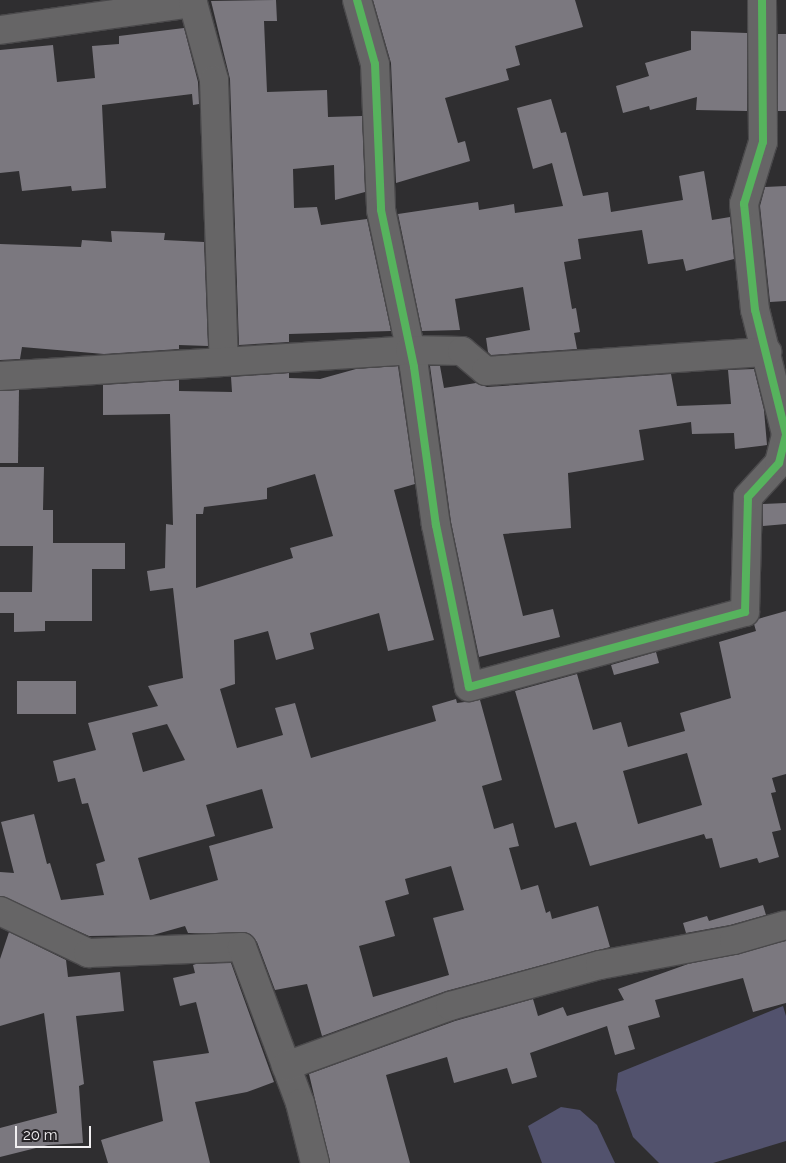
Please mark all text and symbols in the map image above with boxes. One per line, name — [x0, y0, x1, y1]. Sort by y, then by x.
scale bar — [18, 1116, 94, 1148]
text: 20 m — [23, 1126, 58, 1144]

